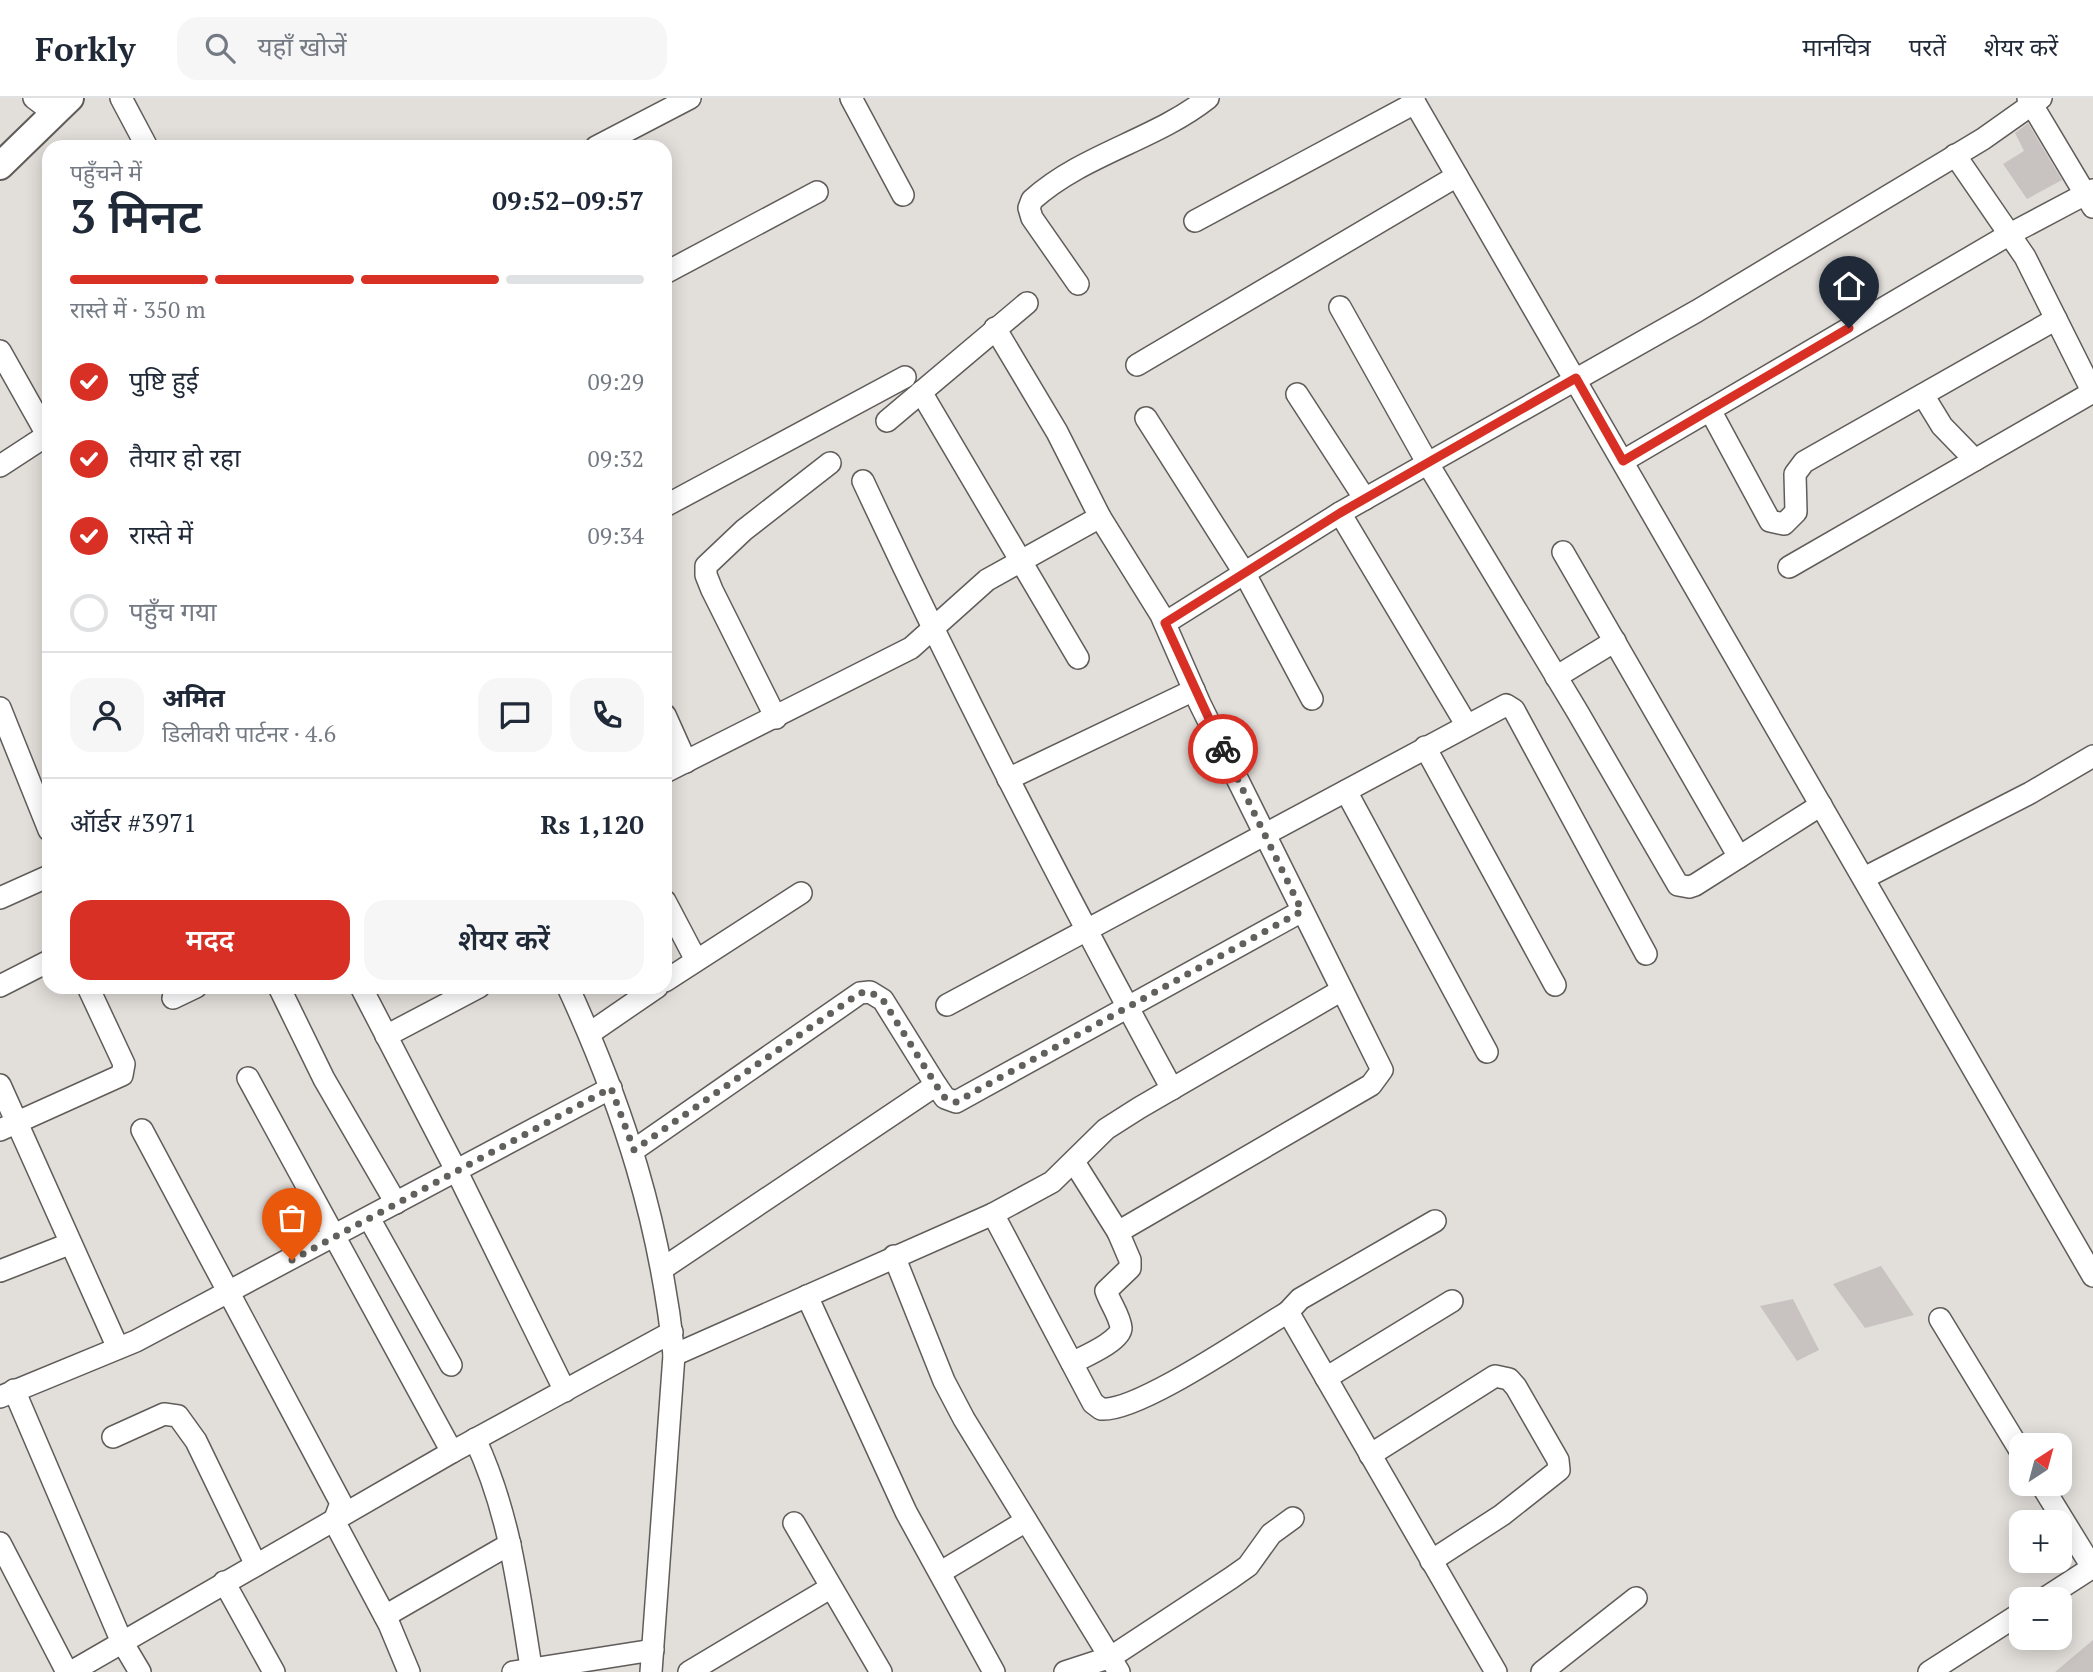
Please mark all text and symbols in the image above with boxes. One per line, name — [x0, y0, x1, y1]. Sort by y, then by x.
search box — [177, 17, 667, 80]
text: Forkly — [35, 27, 135, 70]
icon: search — [201, 29, 239, 67]
text: यहाँ खोजें — [257, 29, 347, 63]
text: मानचित्र — [1802, 31, 1871, 63]
text: परतें — [1909, 31, 1946, 63]
text: शेयर करें — [1984, 31, 2058, 63]
text: पहुँचने में — [70, 157, 142, 188]
text: 09:52–09:57 — [492, 183, 644, 217]
text: 3 मिनट — [70, 185, 202, 246]
pin — [1819, 256, 1879, 328]
icon: home — [1830, 267, 1868, 305]
text: रास्ते में · 350 m — [70, 294, 206, 325]
icon: check — [70, 363, 108, 401]
text: पुष्टि हुई — [129, 363, 199, 397]
text: 09:29 — [587, 366, 644, 397]
icon: check — [70, 440, 108, 478]
text: तैयार हो रहा — [129, 440, 241, 474]
text: 09:32 — [587, 443, 644, 474]
icon: check — [70, 517, 108, 555]
text: रास्ते में — [129, 517, 193, 551]
text: 09:34 — [587, 520, 644, 551]
text: पहुँच गया — [129, 594, 217, 628]
button: person — [70, 678, 144, 752]
button: chat — [478, 678, 552, 752]
button: phone — [570, 678, 644, 752]
text: अमित — [162, 680, 225, 714]
courier — [1188, 714, 1258, 784]
text: डिलीवरी पार्टनर · 4.6 — [162, 718, 336, 749]
icon: bike — [1204, 730, 1242, 768]
text: ऑर्डर #3971 — [70, 805, 197, 839]
text: Rs 1,120 — [540, 807, 644, 841]
button: मदद — [70, 900, 350, 980]
button: शेयर करें — [364, 900, 644, 980]
pin — [262, 1188, 322, 1260]
icon: bag — [273, 1199, 311, 1237]
north arrow — [2009, 1433, 2072, 1496]
map controls — [2009, 1433, 2072, 1650]
button: + — [2009, 1510, 2072, 1573]
button: − — [2009, 1587, 2072, 1650]

